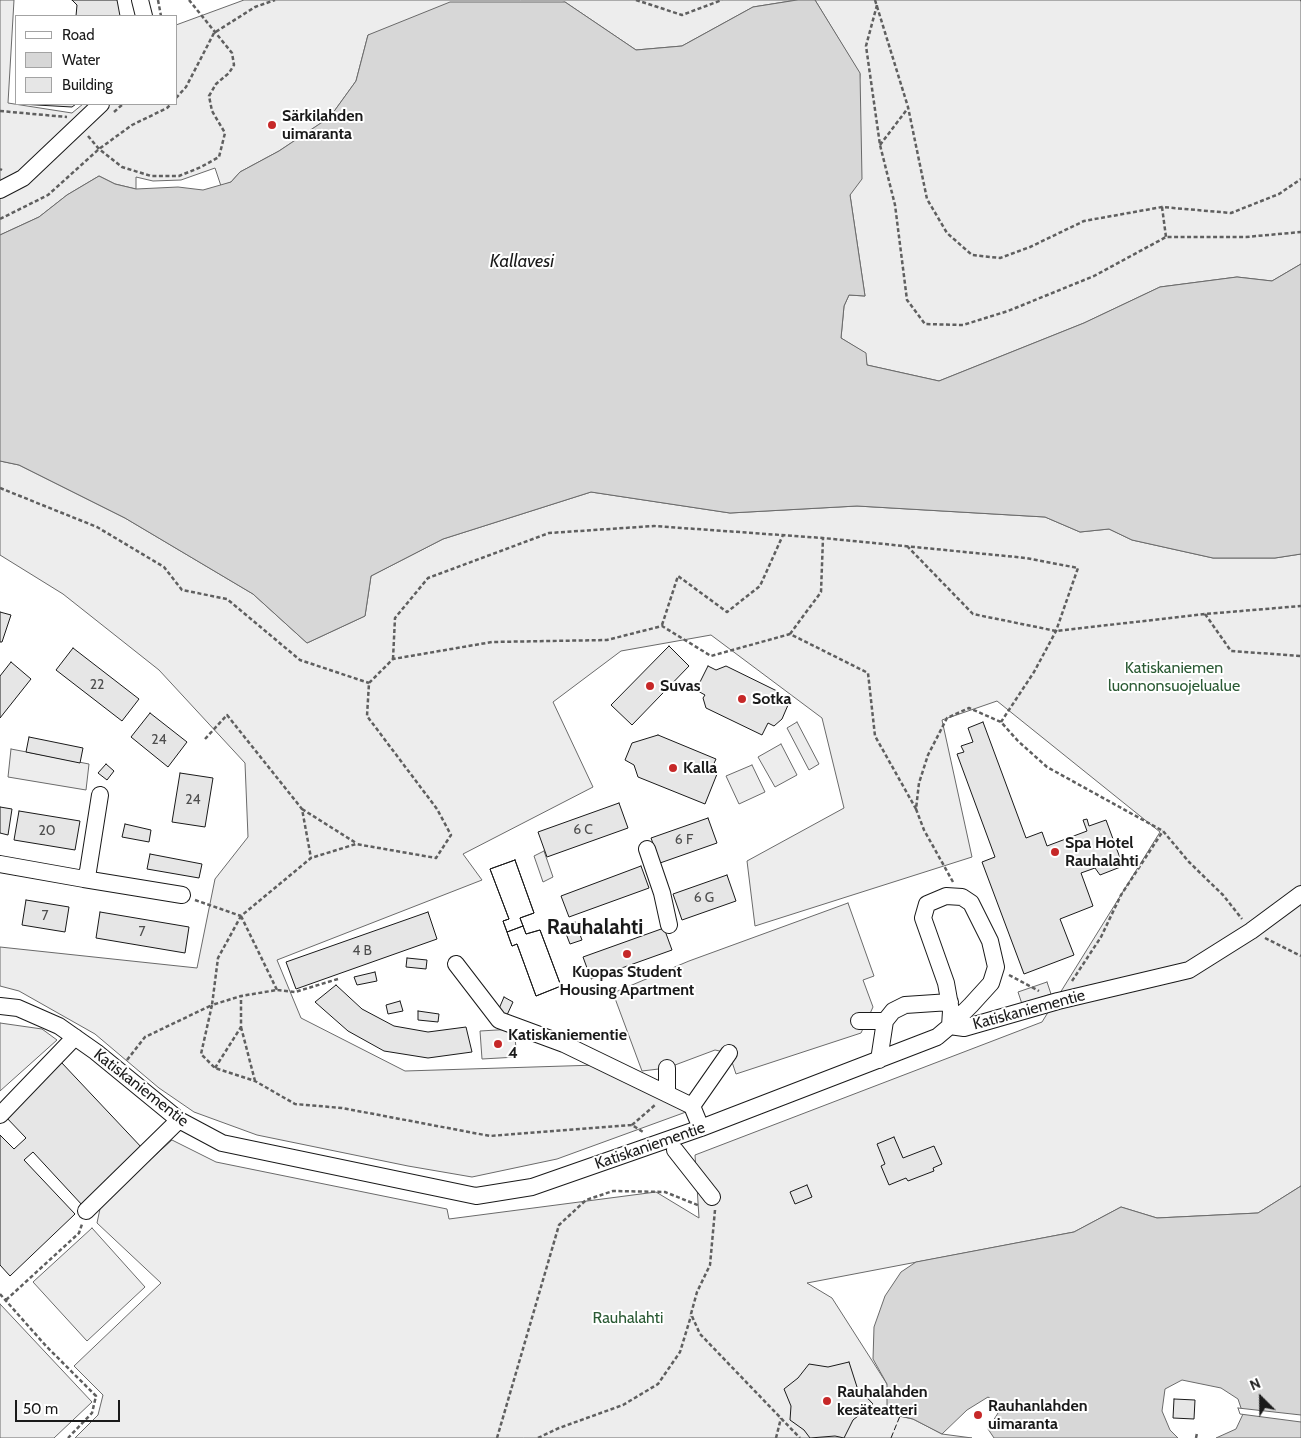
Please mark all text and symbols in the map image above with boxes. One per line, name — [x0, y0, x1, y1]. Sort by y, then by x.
legend — [15, 15, 178, 105]
text: Road — [62, 26, 95, 44]
text: Water — [62, 51, 100, 69]
text: Building — [62, 76, 113, 94]
place label: Särkilahden uimaranta — [282, 106, 363, 144]
marker: Särkilahden uimaranta — [266, 119, 278, 131]
water label: Kallavesi — [490, 251, 554, 273]
park label: Katiskaniemen luonnonsuojelualue — [1108, 658, 1240, 696]
place label: Suvas — [660, 676, 701, 696]
house number: 22 — [90, 677, 104, 693]
marker: Suvas — [644, 680, 656, 692]
place label: Sotka — [752, 689, 791, 709]
marker: Sotka — [736, 693, 748, 705]
house number: 24 — [151, 732, 167, 748]
place label: Kalla — [683, 758, 717, 778]
marker: Kalla — [667, 762, 679, 774]
house number: 24 — [185, 792, 201, 808]
house number: 6 C — [573, 822, 593, 838]
house number: 20 — [38, 823, 56, 839]
house number: 6 F — [675, 832, 693, 848]
place label: Spa Hotel Rauhalahti — [1065, 833, 1139, 871]
marker: Spa Hotel Rauhalahti — [1049, 846, 1061, 858]
house number: 6 G — [694, 890, 714, 906]
house number: 7 — [41, 908, 49, 924]
district label: Rauhalahti — [547, 915, 643, 941]
house number: 7 — [138, 924, 146, 940]
house number: 4 B — [352, 943, 372, 959]
marker: Kuopas Student Housing Apartment — [621, 948, 633, 960]
place label: Kuopas Student Housing Apartment — [560, 962, 694, 1000]
street label: Katiskaniementie — [971, 986, 1087, 1034]
place label: Katiskaniementie 4 — [508, 1025, 627, 1063]
marker: Katiskaniementie 4 — [492, 1038, 504, 1050]
street label: Katiskaniementie — [90, 1045, 192, 1131]
street label: Katiskaniementie — [592, 1118, 708, 1174]
park label: Rauhalahti — [593, 1308, 663, 1328]
north arrow — [1236, 1373, 1286, 1423]
text: N — [1247, 1374, 1263, 1394]
place label: Rauhalahden kesäteatteri — [837, 1382, 928, 1420]
scale bar — [18, 1390, 122, 1422]
marker: Rauhalahden kesäteatteri — [821, 1395, 833, 1407]
place label: Rauhanlahden uimaranta — [988, 1396, 1087, 1434]
text: 50 m — [23, 1400, 58, 1418]
marker: Rauhanlahden uimaranta — [972, 1409, 984, 1421]

